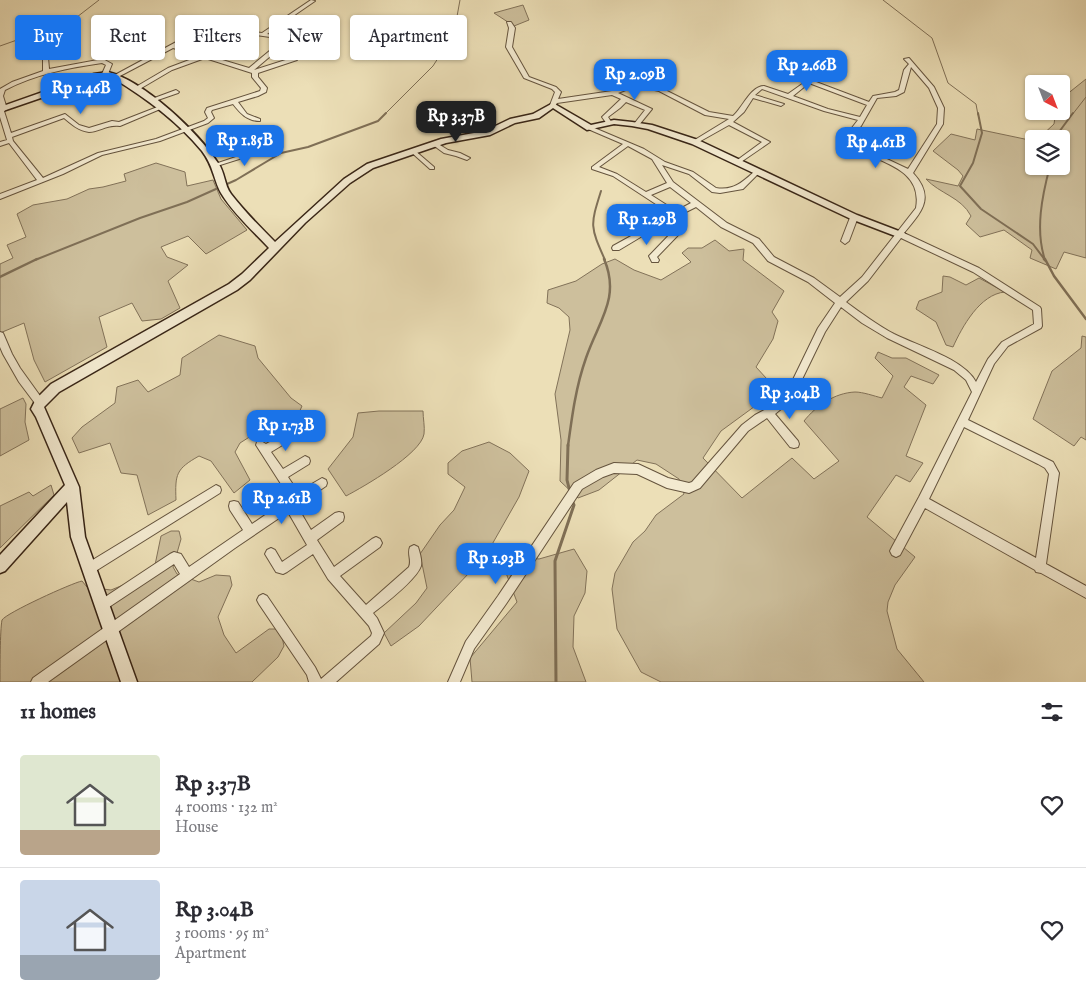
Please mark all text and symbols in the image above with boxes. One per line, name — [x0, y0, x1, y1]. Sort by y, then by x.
chip: Buy — [15, 15, 81, 60]
chip: Rent — [91, 15, 165, 60]
chip: Filters — [175, 15, 259, 60]
chip: New — [269, 15, 340, 60]
chip: Apartment — [350, 15, 467, 60]
pin: Rp 2.66B — [755, 49, 859, 92]
text: Rp 2.66B — [777, 56, 837, 76]
pin: Rp 2.09B — [583, 58, 687, 101]
text: Rp 2.09B — [605, 65, 665, 85]
pin: Rp 1.46B — [29, 72, 133, 115]
north arrow — [1025, 75, 1070, 120]
map controls — [1025, 75, 1070, 175]
text: Rp 1.46B — [52, 79, 110, 99]
pin: Rp 3.37B — [404, 100, 508, 143]
text: Rp 3.37B — [427, 107, 485, 127]
pin: Rp 1.85B — [193, 124, 297, 167]
pin: Rp 4.61B — [824, 126, 928, 169]
button: layers — [1025, 130, 1070, 175]
text: Rp 1.85B — [217, 131, 273, 151]
text: Rp 4.61B — [846, 133, 906, 153]
pin: Rp 1.29B — [595, 204, 699, 246]
text: Rp 1.29B — [618, 210, 676, 230]
pin: Rp 3.04B — [738, 378, 842, 420]
text: Rp 3.04B — [760, 384, 820, 404]
pin: Rp 1.73B — [234, 410, 338, 452]
text: Rp 1.73B — [258, 416, 314, 436]
pin: Rp 2.61B — [230, 482, 334, 525]
text: Rp 2.61B — [253, 489, 311, 509]
pin: Rp 1.93B — [444, 542, 548, 585]
text: Rp 1.93B — [467, 549, 525, 569]
icon: filters — [1038, 698, 1066, 726]
text: 11 homes — [20, 699, 96, 726]
text: Rp 3.37B — [175, 771, 251, 798]
icon: home — [60, 775, 120, 835]
icon: heart — [1038, 791, 1066, 819]
text: 4 rooms · 132 m² — [175, 798, 278, 818]
text: House — [175, 818, 218, 838]
text: Rp 3.04B — [175, 897, 254, 924]
icon: home — [60, 900, 120, 960]
icon: heart — [1038, 916, 1066, 944]
text: 3 rooms · 95 m² — [175, 924, 269, 944]
text: Apartment — [175, 944, 246, 964]

